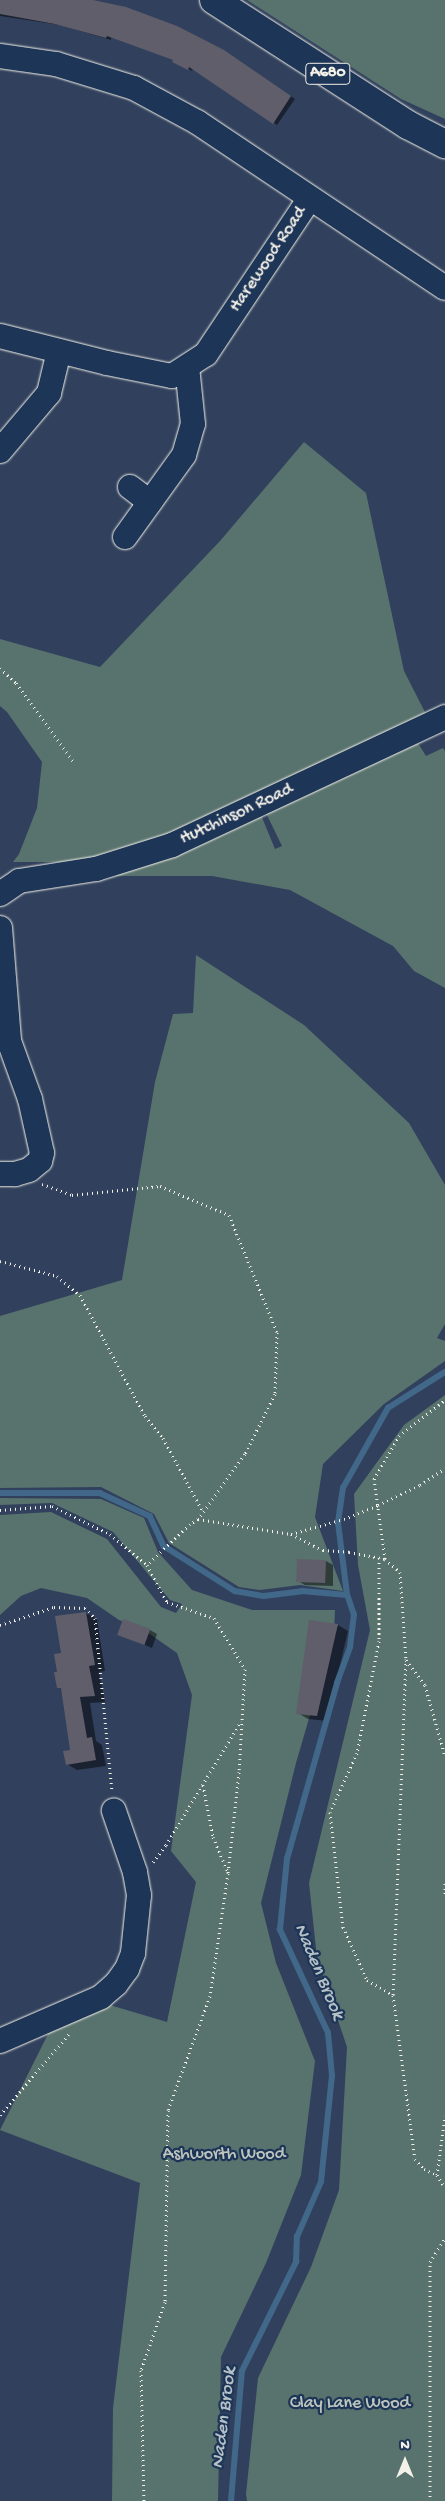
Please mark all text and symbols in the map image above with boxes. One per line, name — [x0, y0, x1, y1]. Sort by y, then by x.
road number: A680 — [304, 61, 352, 88]
street label: Harewood Road — [226, 203, 312, 317]
street label: Hutchinson Road — [177, 779, 297, 851]
water label: Naden Brook — [288, 1921, 348, 2023]
park label: Ashworth Wood — [163, 2144, 285, 2166]
water label: Naden Brook — [207, 2366, 243, 2470]
park label: Clay Lane Wood — [290, 2393, 410, 2415]
north arrow — [380, 2436, 430, 2486]
text: N — [400, 2437, 410, 2454]

